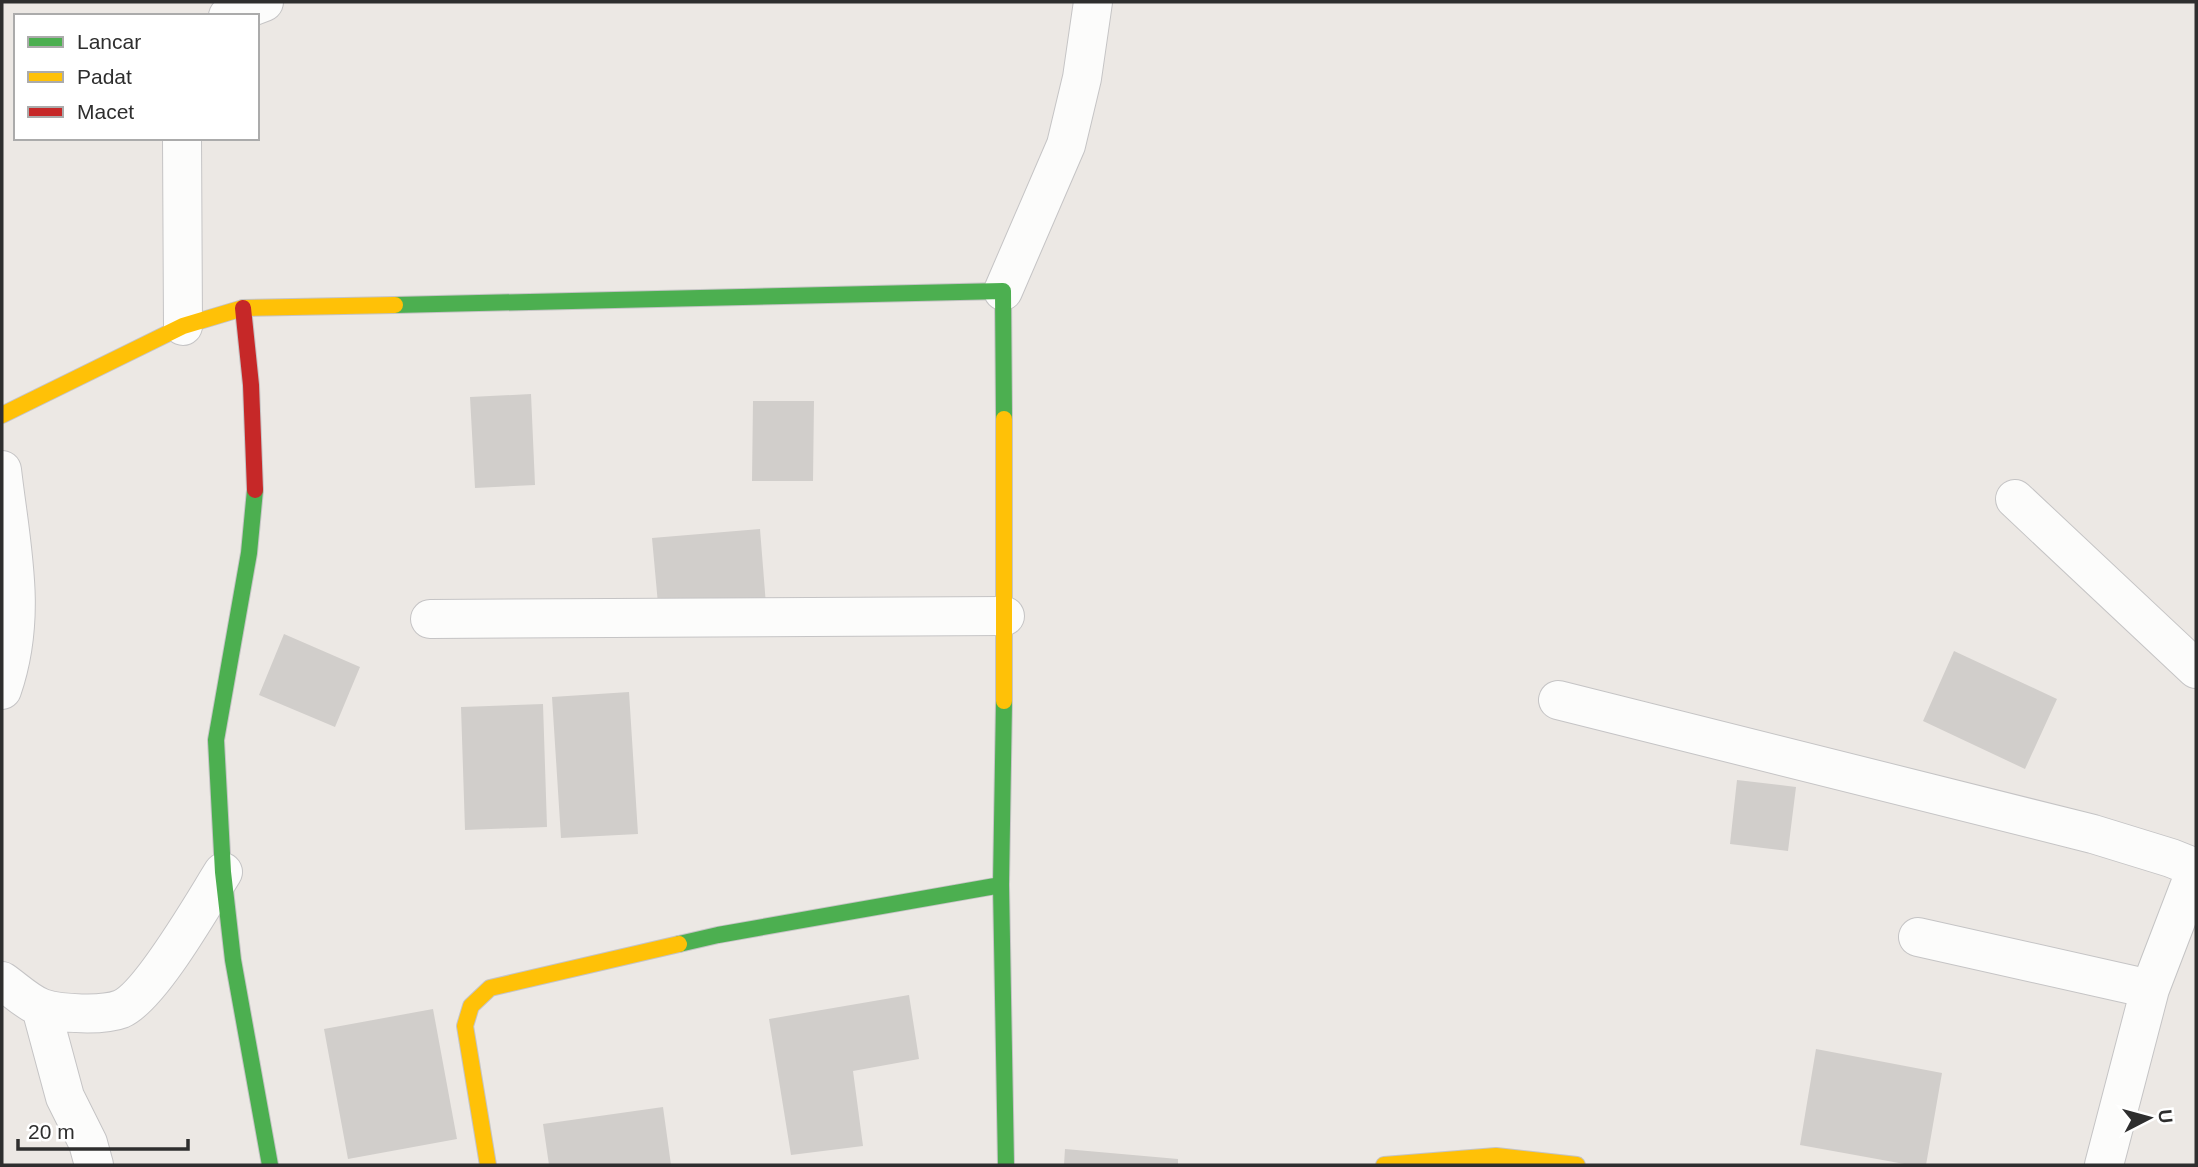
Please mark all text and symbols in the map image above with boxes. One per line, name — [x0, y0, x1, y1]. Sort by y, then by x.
legend — [14, 14, 259, 140]
text: Lancar — [77, 30, 141, 53]
text: Padat — [77, 65, 132, 88]
text: Macet — [77, 100, 134, 123]
north arrow — [2114, 1083, 2184, 1153]
scale bar — [18, 1108, 187, 1152]
text: U — [2154, 1108, 2177, 1124]
text: 20 m — [28, 1120, 75, 1143]

